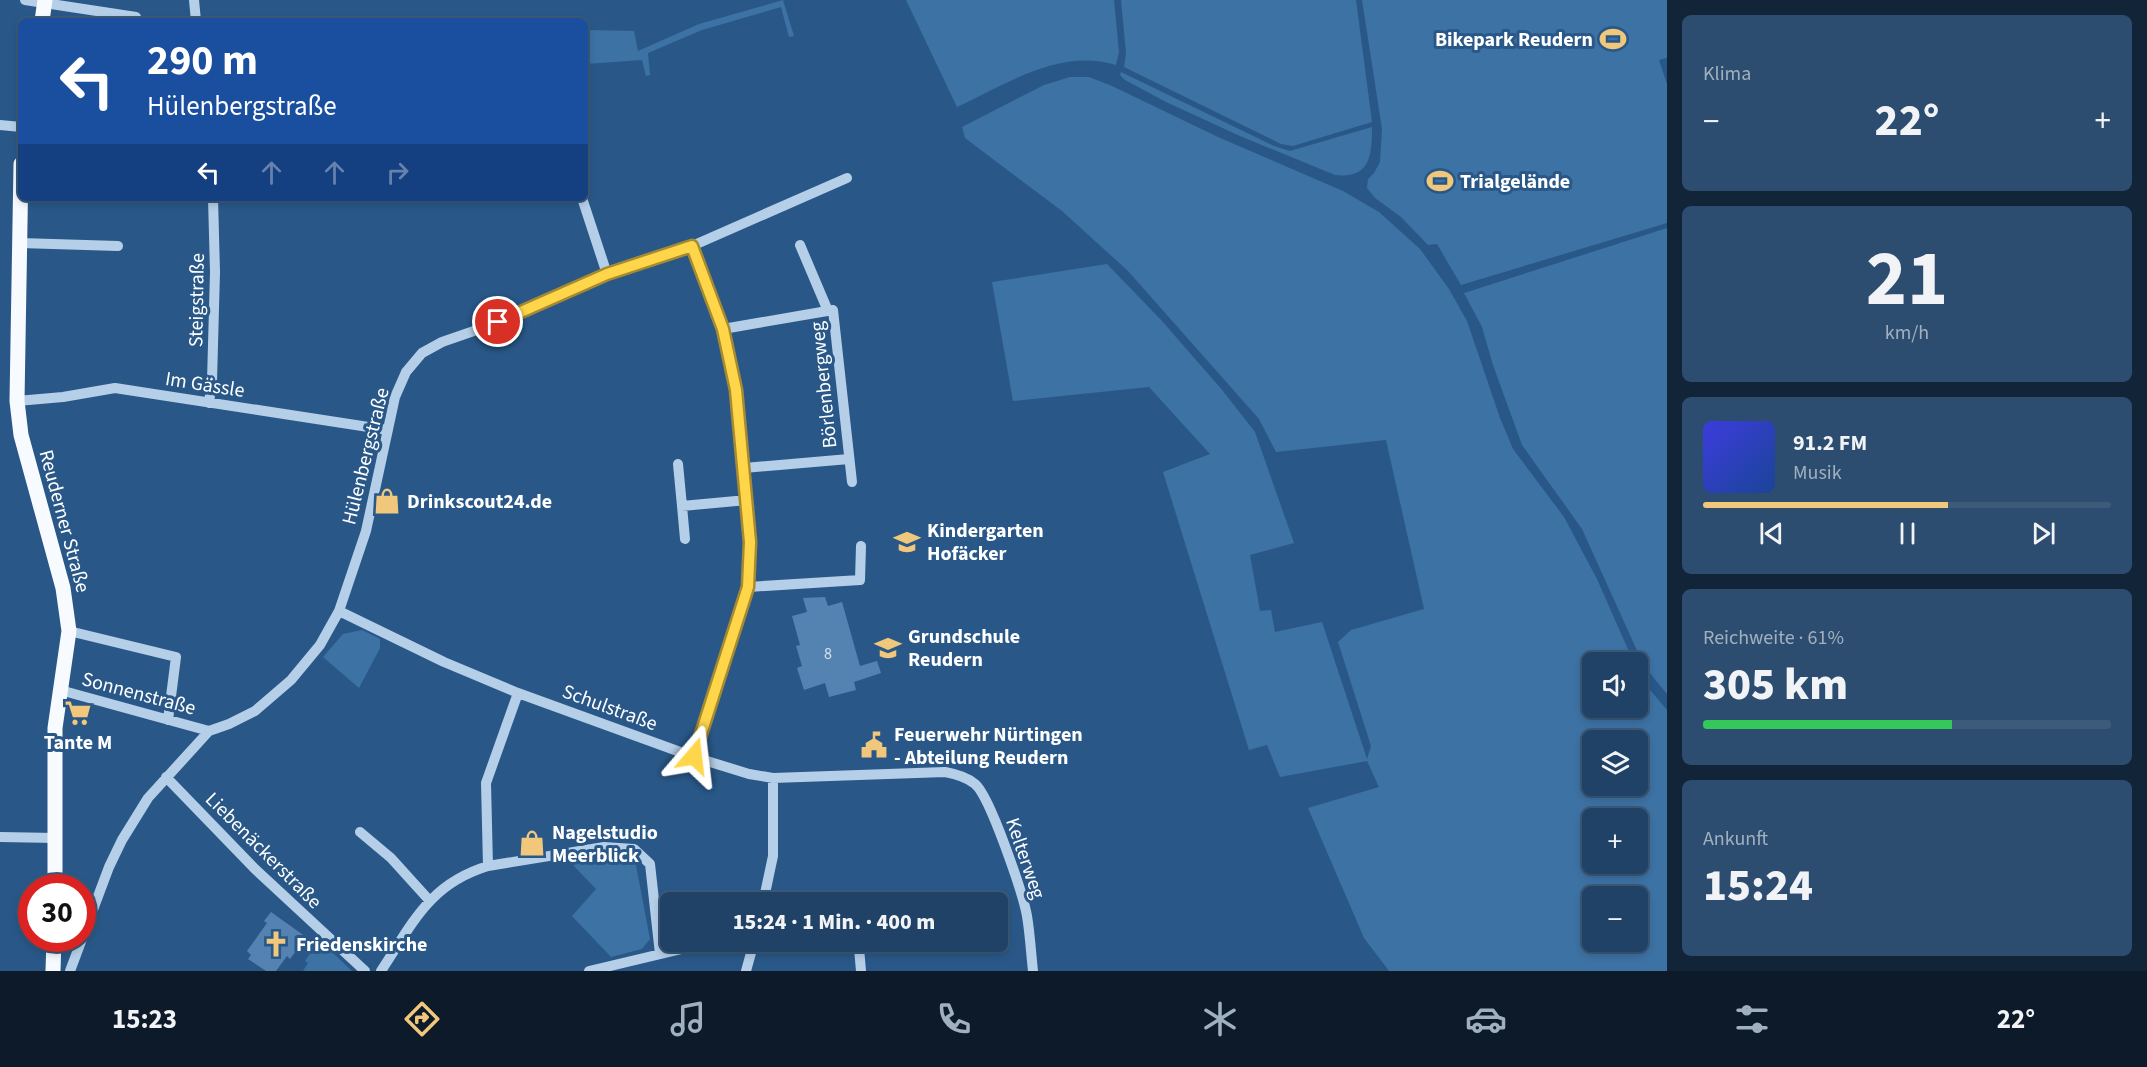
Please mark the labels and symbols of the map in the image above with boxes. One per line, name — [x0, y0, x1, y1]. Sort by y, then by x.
sports icon: Bikepark Reudern — [1598, 24, 1628, 54]
place label: Bikepark Reudern — [1435, 26, 1593, 54]
sports icon: Trialgelände — [1425, 166, 1455, 196]
place label: Trialgelände — [1460, 168, 1570, 196]
street label: Steigstraße — [182, 253, 212, 347]
pin — [472, 296, 523, 347]
street label: Börlenbergweg — [803, 320, 845, 450]
street label: Im Gässle — [163, 365, 247, 405]
street label: Hülenbergstraße — [335, 385, 397, 528]
street label: Reuderner Straße — [32, 447, 97, 596]
shop icon: Drinkscout24.de — [372, 486, 402, 516]
place label: Drinkscout24.de — [407, 488, 552, 516]
place label: Kindergarten Hofäcker — [927, 517, 1044, 568]
school or university icon: Kindergarten Hofäcker — [892, 527, 922, 557]
place label: Grundschule Reudern — [908, 623, 1020, 674]
school or university icon: Grundschule Reudern — [873, 633, 903, 663]
house number: 8 — [824, 643, 832, 665]
street label: Sonnenstraße — [79, 665, 199, 723]
street label: Schulstraße — [558, 678, 661, 738]
supermarket icon: Tante M — [63, 698, 93, 728]
place label: Feuerwehr Nürtingen - Abteilung Reudern — [894, 721, 1083, 772]
position arrow — [662, 724, 726, 788]
place label: Tante M — [44, 729, 112, 757]
public building icon: Feuerwehr Nürtingen - Abteilung Reudern — [859, 730, 889, 760]
street label: Liebenäckerstraße — [199, 786, 328, 915]
street label: Kelterweg — [998, 814, 1052, 903]
place label: Nagelstudio Meerblick — [552, 819, 658, 870]
shop icon: Nagelstudio Meerblick — [517, 828, 547, 858]
speed limit sign: 30 — [18, 874, 96, 952]
church icon: Friedenskirche — [261, 929, 291, 959]
place label: Friedenskirche — [296, 931, 427, 959]

